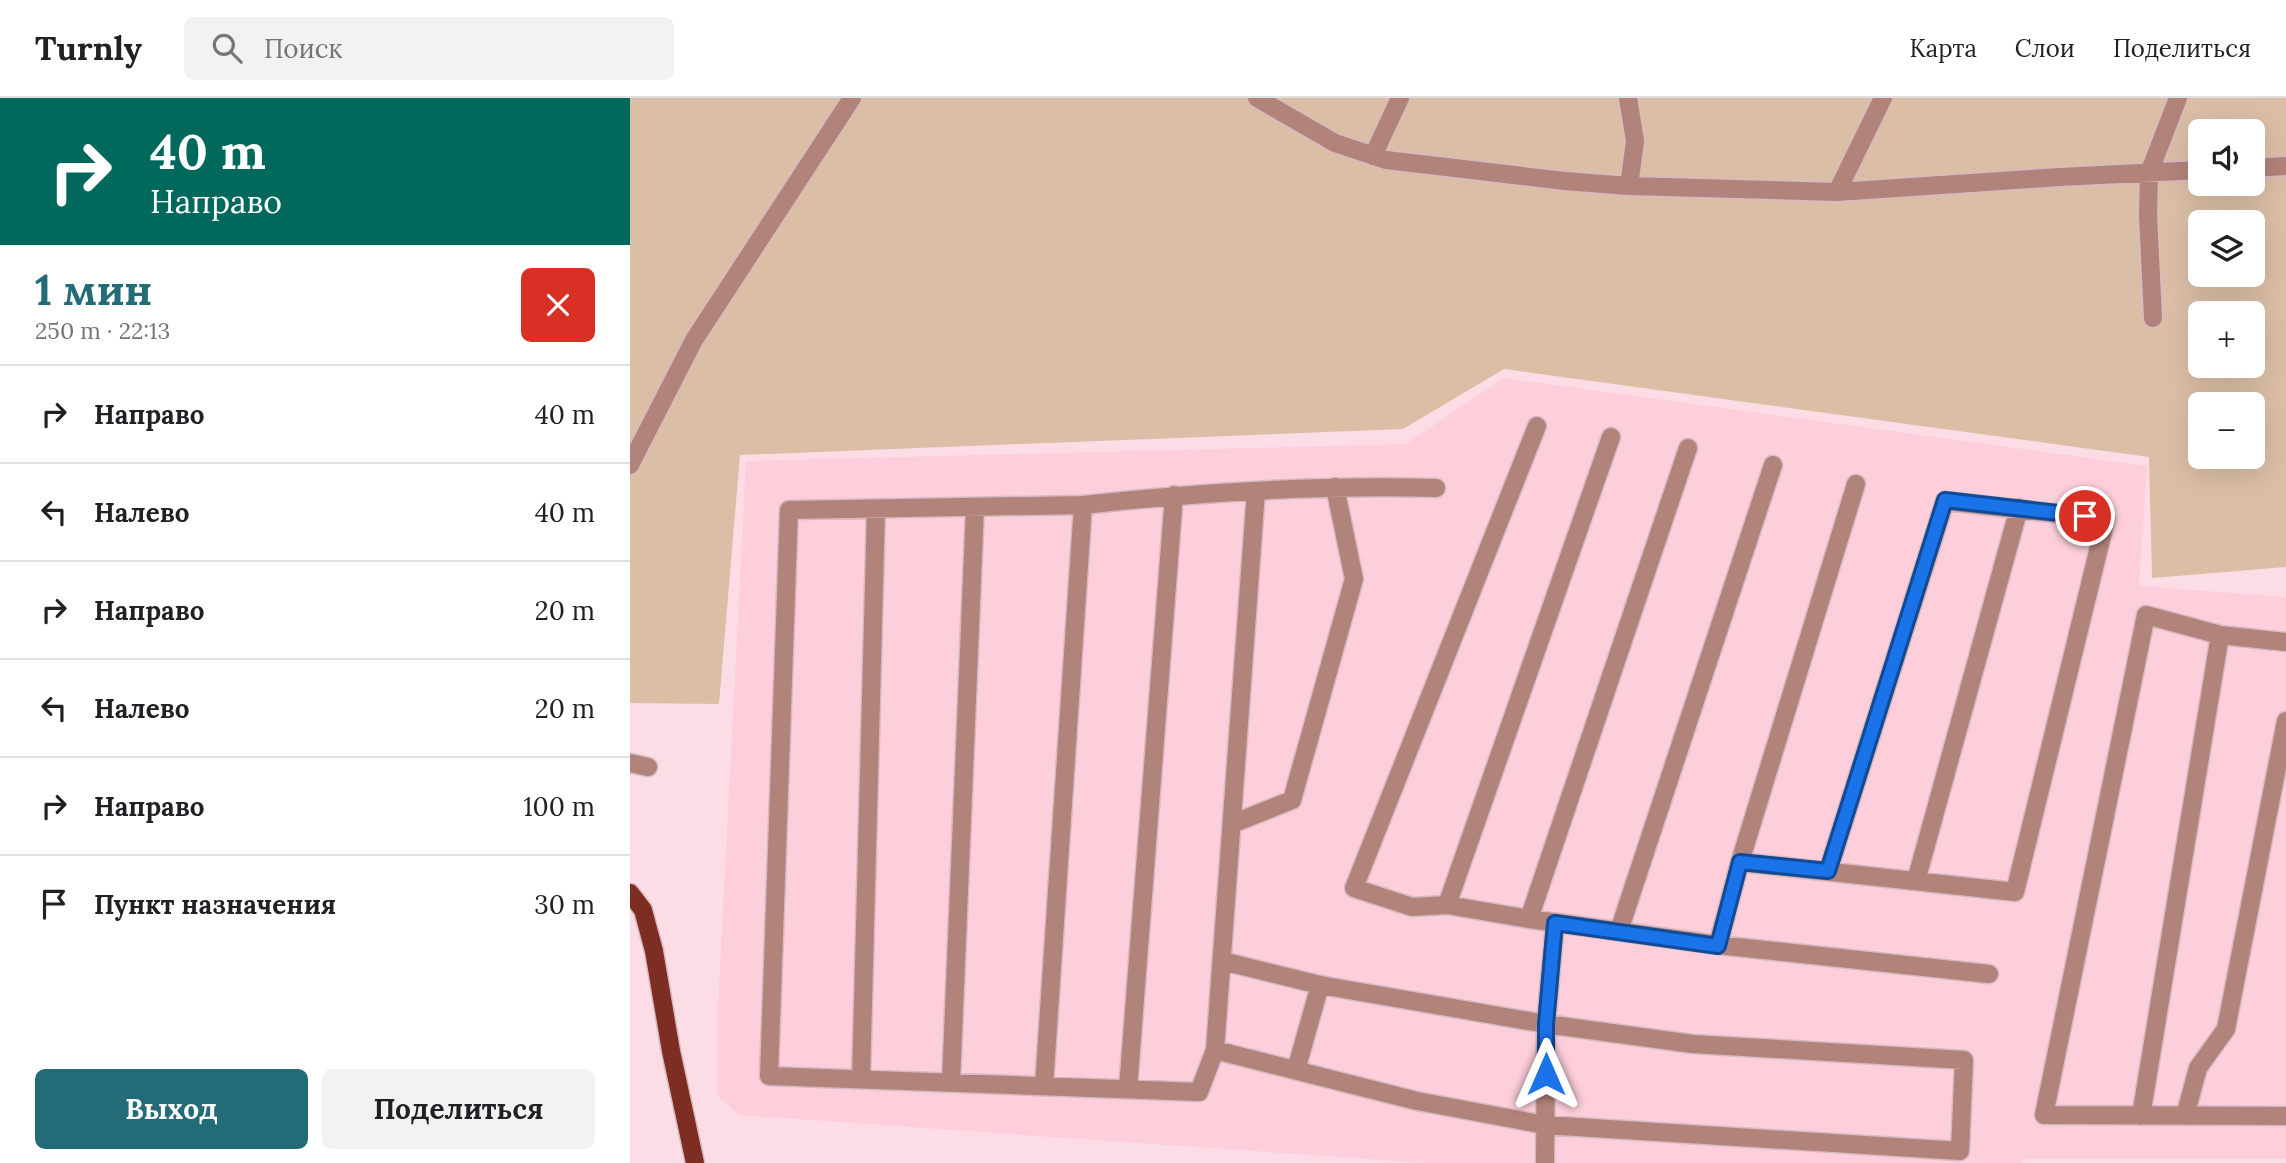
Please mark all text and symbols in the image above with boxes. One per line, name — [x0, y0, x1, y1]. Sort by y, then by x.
search box — [184, 17, 674, 80]
text: Turnly — [35, 27, 142, 69]
icon: search — [208, 29, 246, 67]
text: Поиск — [264, 32, 342, 65]
text: Карта — [1909, 33, 1977, 64]
text: Слои — [2015, 33, 2075, 64]
text: Поделиться — [2113, 33, 2251, 64]
map controls — [2188, 119, 2265, 469]
button: sound — [2188, 119, 2265, 196]
text: 40 m — [150, 120, 266, 182]
icon: right — [35, 126, 126, 217]
text: Направо — [150, 181, 282, 222]
button: layers — [2188, 210, 2265, 287]
text: 1 мин — [35, 263, 152, 317]
button: close — [521, 268, 595, 342]
button: + — [2188, 301, 2265, 378]
text: 250 m · 22:13 — [35, 316, 170, 345]
button: − — [2188, 392, 2265, 469]
icon: right — [35, 395, 73, 433]
text: Направо — [94, 398, 205, 431]
text: 40 m — [535, 398, 595, 431]
pin — [2055, 486, 2115, 546]
icon: left — [35, 493, 73, 531]
text: Налево — [94, 496, 190, 529]
text: 40 m — [535, 496, 595, 529]
icon: arrive — [2066, 497, 2104, 535]
icon: right — [35, 591, 73, 629]
text: Направо — [94, 594, 205, 627]
text: 20 m — [535, 594, 595, 627]
icon: left — [35, 689, 73, 727]
text: Налево — [94, 692, 190, 725]
text: 20 m — [535, 692, 595, 725]
icon: right — [35, 787, 73, 825]
text: Направо — [94, 790, 205, 823]
text: 100 m — [523, 790, 595, 823]
icon: arrive — [35, 885, 73, 923]
text: Пункт назначения — [94, 888, 336, 921]
text: 30 m — [534, 888, 595, 921]
position arrow — [1509, 1037, 1583, 1111]
button: Выход — [35, 1069, 308, 1149]
button: Поделиться — [322, 1069, 595, 1149]

